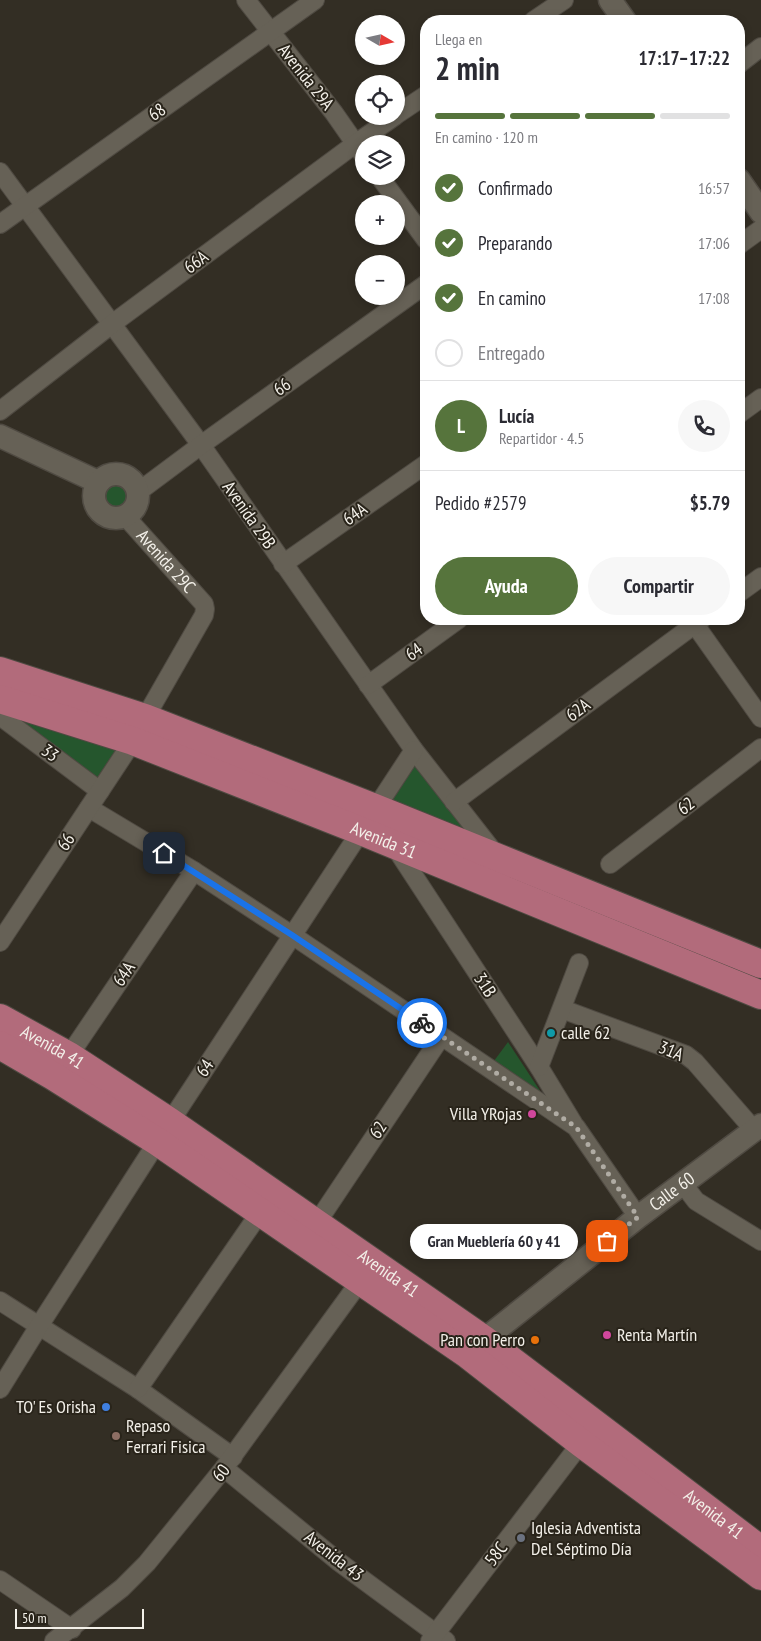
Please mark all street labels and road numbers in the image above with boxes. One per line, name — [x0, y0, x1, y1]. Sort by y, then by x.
street label: Avenida 29A — [273, 39, 340, 115]
street label: 68 — [143, 98, 170, 126]
street label: 66A — [179, 245, 213, 278]
street label: 66 — [268, 373, 295, 401]
street label: Avenida 29B — [218, 476, 281, 553]
street label: 64A — [338, 497, 372, 530]
street label: Avenida 29C — [132, 525, 201, 598]
street label: 64 — [400, 638, 427, 666]
street label: 62A — [561, 693, 595, 726]
street label: 33 — [37, 739, 64, 767]
street label: 62 — [672, 792, 699, 820]
street label: Avenida 31 — [347, 816, 420, 864]
street label: 66 — [52, 829, 80, 855]
street label: 64A — [107, 957, 140, 990]
street label: 31B — [469, 968, 502, 1001]
street label: Avenida 41 — [17, 1020, 89, 1074]
street label: 31A — [655, 1035, 688, 1066]
street label: 64 — [191, 1055, 219, 1081]
street label: 62 — [364, 1117, 392, 1143]
street label: Calle 60 — [644, 1167, 699, 1216]
street label: Avenida 41 — [354, 1244, 424, 1302]
street label: 60 — [207, 1459, 235, 1486]
street label: Avenida 41 — [680, 1484, 749, 1544]
street label: Avenida 43 — [300, 1525, 369, 1586]
street label: 58C — [479, 1537, 512, 1570]

